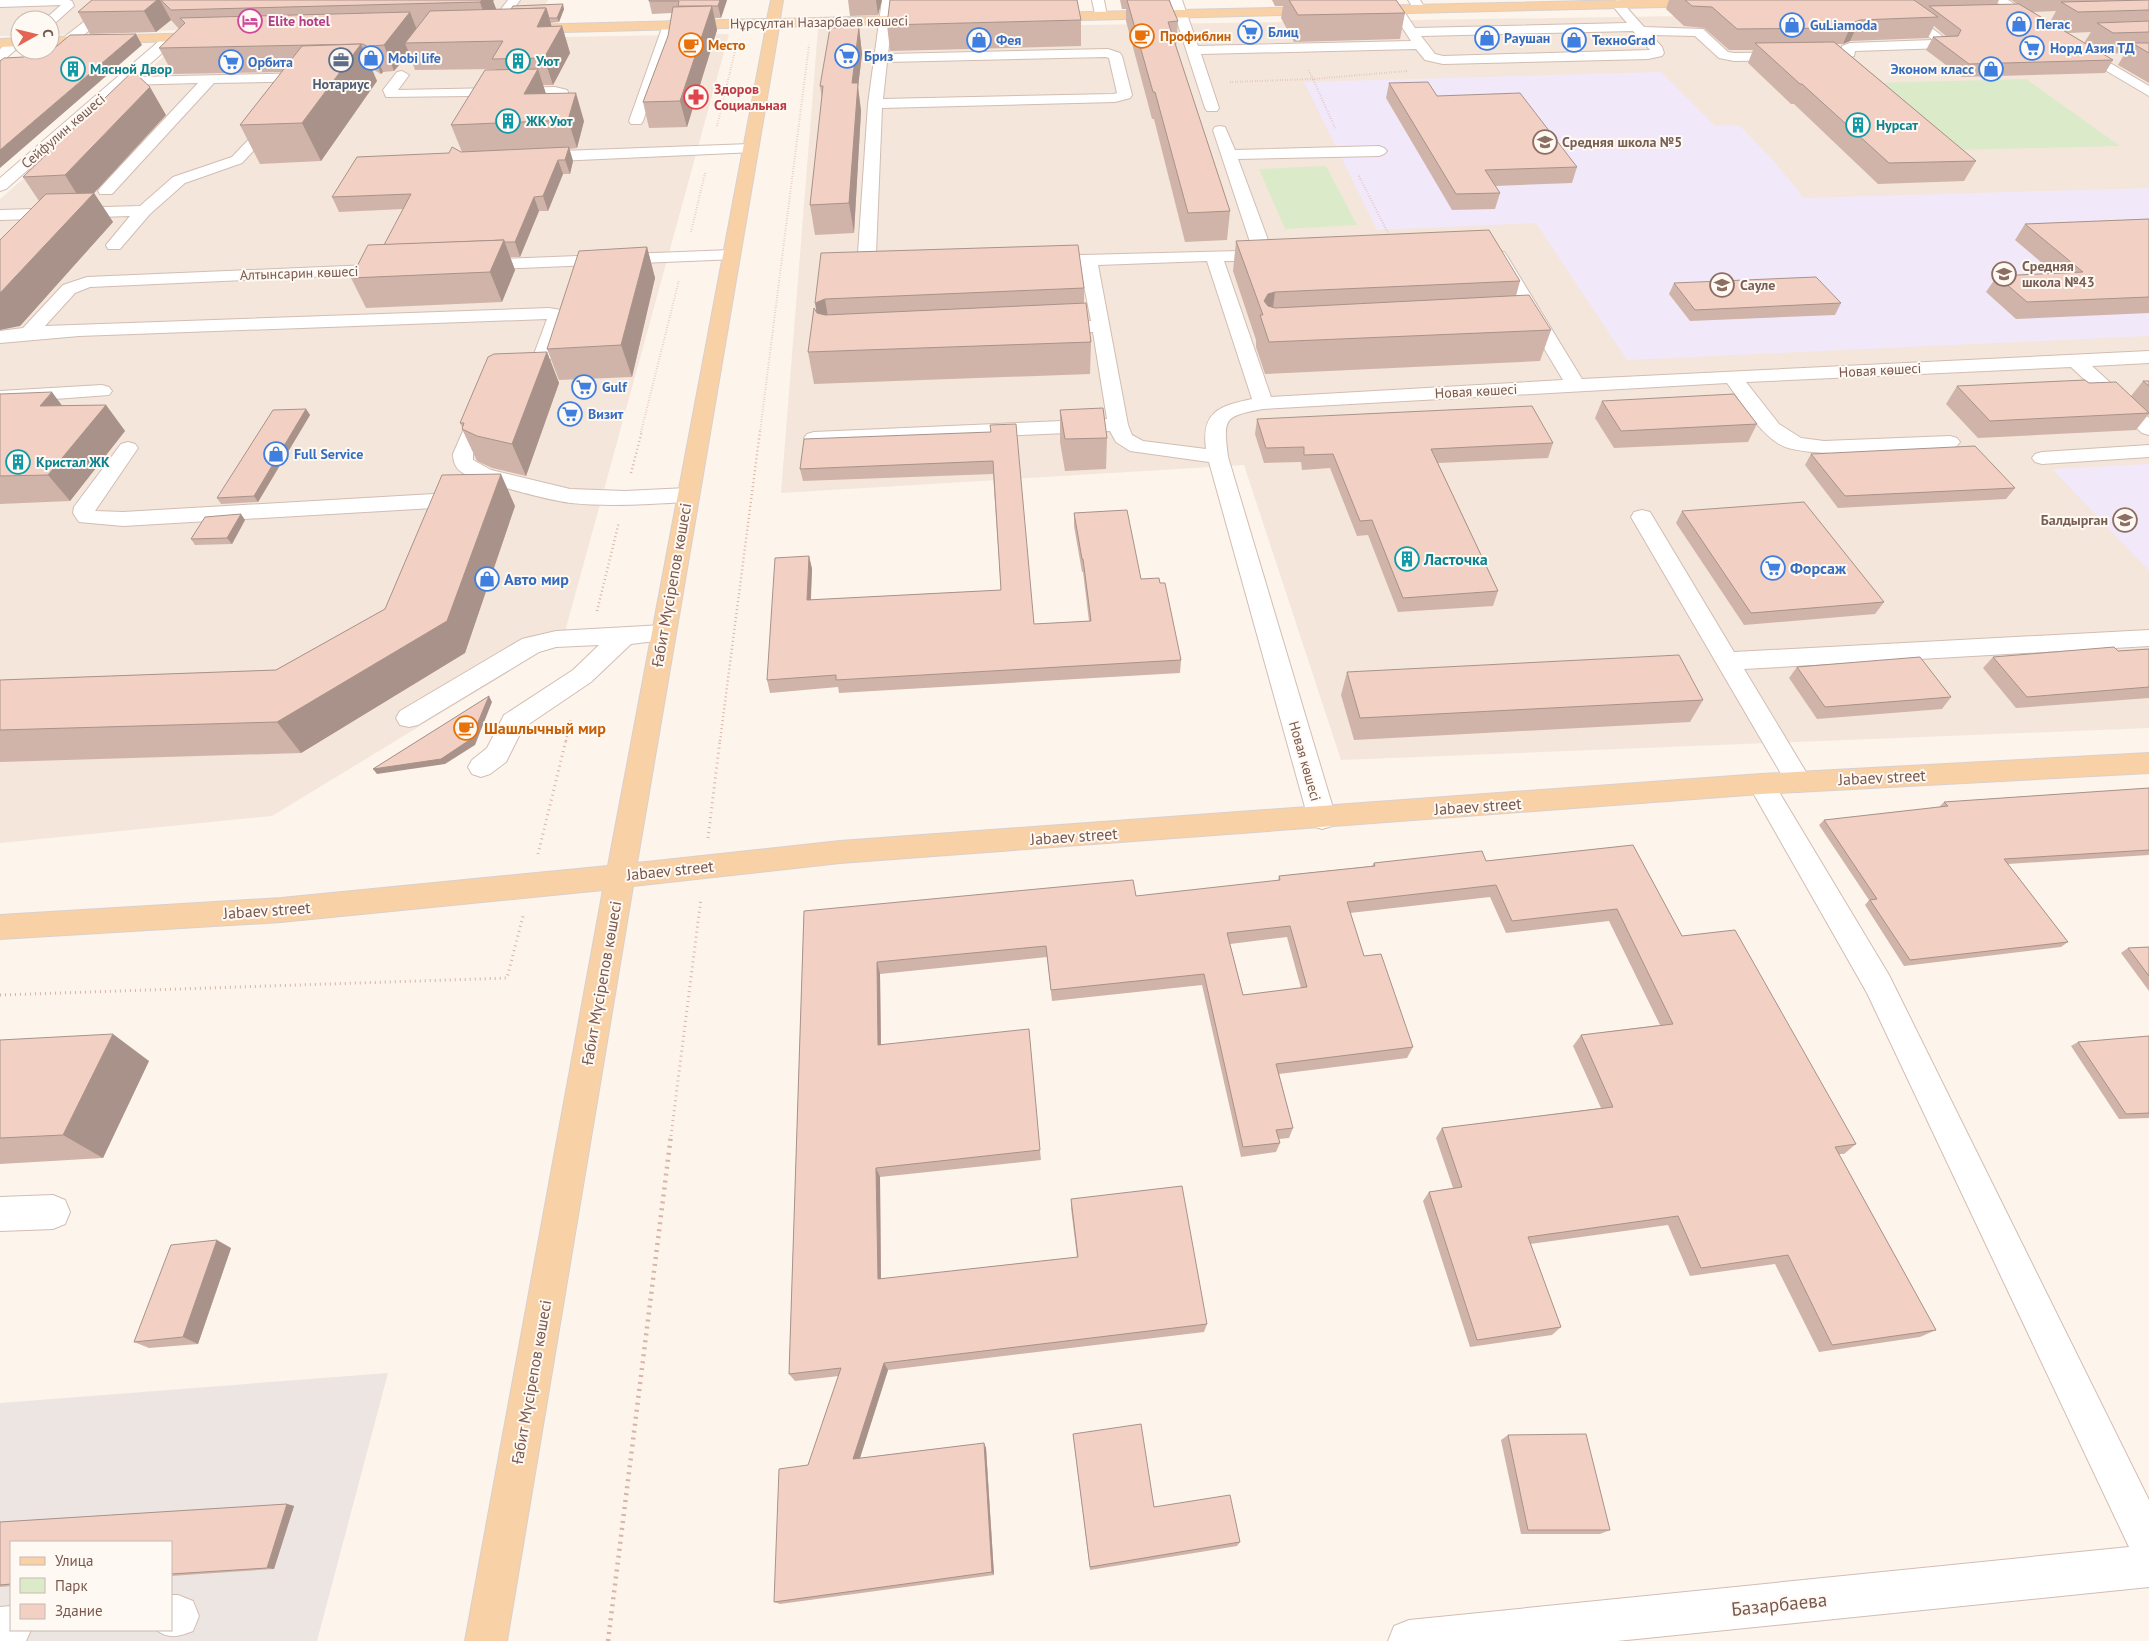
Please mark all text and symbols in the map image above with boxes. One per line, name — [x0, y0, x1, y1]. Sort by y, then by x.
hotel icon: Elite hotel — [237, 8, 263, 34]
north arrow — [10, 10, 60, 60]
street label: Нұрсұлтан Назарбаев көшесі — [730, 11, 908, 33]
shop icon: Пегас — [2006, 11, 2032, 37]
place label: Elite hotel — [268, 12, 331, 30]
shop icon: GuLiamoda — [1779, 12, 1805, 38]
place label: Пегас — [2036, 15, 2070, 33]
place label: GuLiamoda — [1810, 16, 1877, 34]
supermarket icon: Блиц — [1237, 19, 1263, 45]
cafe icon: Профиблин — [1129, 23, 1155, 49]
place label: Блиц — [1268, 23, 1299, 41]
shop icon: Раушан — [1474, 25, 1500, 51]
shop icon: Фея — [966, 27, 992, 53]
place label: Профиблин — [1160, 27, 1231, 45]
shop icon: ТехноGrad — [1561, 27, 1587, 53]
text: С — [38, 28, 57, 38]
place label: Раушан — [1504, 29, 1550, 47]
place label: Фея — [996, 31, 1021, 49]
place label: ТехноGrad — [1592, 31, 1655, 49]
cafe icon: Место — [678, 32, 704, 58]
supermarket icon: Норд Азия ТД — [2019, 35, 2045, 61]
place label: Место — [708, 36, 746, 54]
place label: Норд Азия ТД — [2050, 39, 2135, 57]
supermarket icon: Бриз — [834, 43, 860, 69]
shop icon: Mobi life — [358, 45, 384, 71]
office icon: Нотариус — [328, 47, 354, 73]
place label: Бриз — [864, 47, 893, 65]
building icon: Уют — [505, 48, 531, 74]
supermarket icon: Орбита — [218, 49, 244, 75]
place label: Mobi life — [388, 49, 441, 67]
place label: Уют — [535, 52, 559, 70]
place label: Орбита — [248, 53, 293, 71]
building icon: Мясной Двор — [60, 56, 86, 82]
shop icon: Эконом класс — [1978, 56, 2004, 82]
place label: Мясной Двор — [90, 60, 173, 78]
place label: Эконом класс — [1891, 60, 1974, 78]
place label: Нотариус — [312, 75, 370, 93]
place label: Здоров Социальная — [714, 80, 787, 114]
pharmacy icon: Здоров Социальная — [683, 84, 709, 110]
street label: Сейфулин көшесі — [17, 90, 109, 172]
building icon: ЖК Уют — [495, 108, 521, 134]
place label: ЖК Уют — [525, 112, 573, 130]
building icon: Нурсат — [1845, 112, 1871, 138]
place label: Нурсат — [1876, 116, 1918, 134]
school or university icon: Средняя школа №5 — [1532, 129, 1558, 155]
place label: Средняя школа №5 — [1562, 133, 1682, 151]
place label: Средняя школа №43 — [2022, 257, 2095, 291]
school or university icon: Средняя школа №43 — [1991, 261, 2017, 287]
street label: Алтынсарин көшесі — [239, 262, 359, 284]
school or university icon: Сауле — [1709, 272, 1735, 298]
place label: Сауле — [1740, 276, 1775, 294]
street label: Новая көшесі — [1838, 359, 1922, 381]
supermarket icon: Gulf — [571, 374, 597, 400]
place label: Gulf — [602, 378, 628, 396]
street label: Новая көшесі — [1434, 380, 1518, 402]
supermarket icon: Визит — [557, 401, 583, 427]
place label: Визит — [588, 405, 624, 423]
shop icon: Full Service — [263, 441, 289, 467]
place label: Full Service — [294, 445, 363, 463]
building icon: Кристал ЖК — [5, 449, 31, 475]
place label: Кристал ЖК — [36, 453, 110, 471]
street label: Ғабит Мүсірепов көшесі — [647, 501, 695, 669]
school or university icon: Балдырган — [2112, 507, 2138, 533]
place label: Балдырган — [2041, 511, 2108, 529]
building icon: Ласточка — [1394, 546, 1420, 572]
place label: Ласточка — [1423, 549, 1488, 569]
supermarket icon: Форсаж — [1760, 555, 1786, 581]
place label: Форсаж — [1790, 558, 1847, 578]
shop icon: Авто мир — [474, 566, 500, 592]
place label: Авто мир — [504, 569, 569, 589]
cafe icon: Шашлычный мир — [453, 715, 479, 741]
place label: Шашлычный мир — [484, 718, 606, 738]
street label: Новая көшесі — [1285, 719, 1325, 803]
street label: Jabaev street — [1837, 765, 1927, 789]
street label: Jabaev street — [1433, 793, 1523, 819]
street label: Jabaev street — [1029, 823, 1119, 849]
street label: Jabaev street — [624, 855, 715, 885]
street label: Jabaev street — [222, 897, 312, 923]
street label: Ғабит Мүсірепов көшесі — [577, 899, 625, 1067]
street label: Ғабит Мүсірепов көшесі — [507, 1298, 555, 1466]
legend — [10, 1541, 172, 1631]
text: Улица — [55, 1551, 93, 1570]
text: Парк — [55, 1576, 88, 1595]
street label: Базарбаева — [1730, 1587, 1828, 1621]
text: Здание — [55, 1601, 103, 1620]

